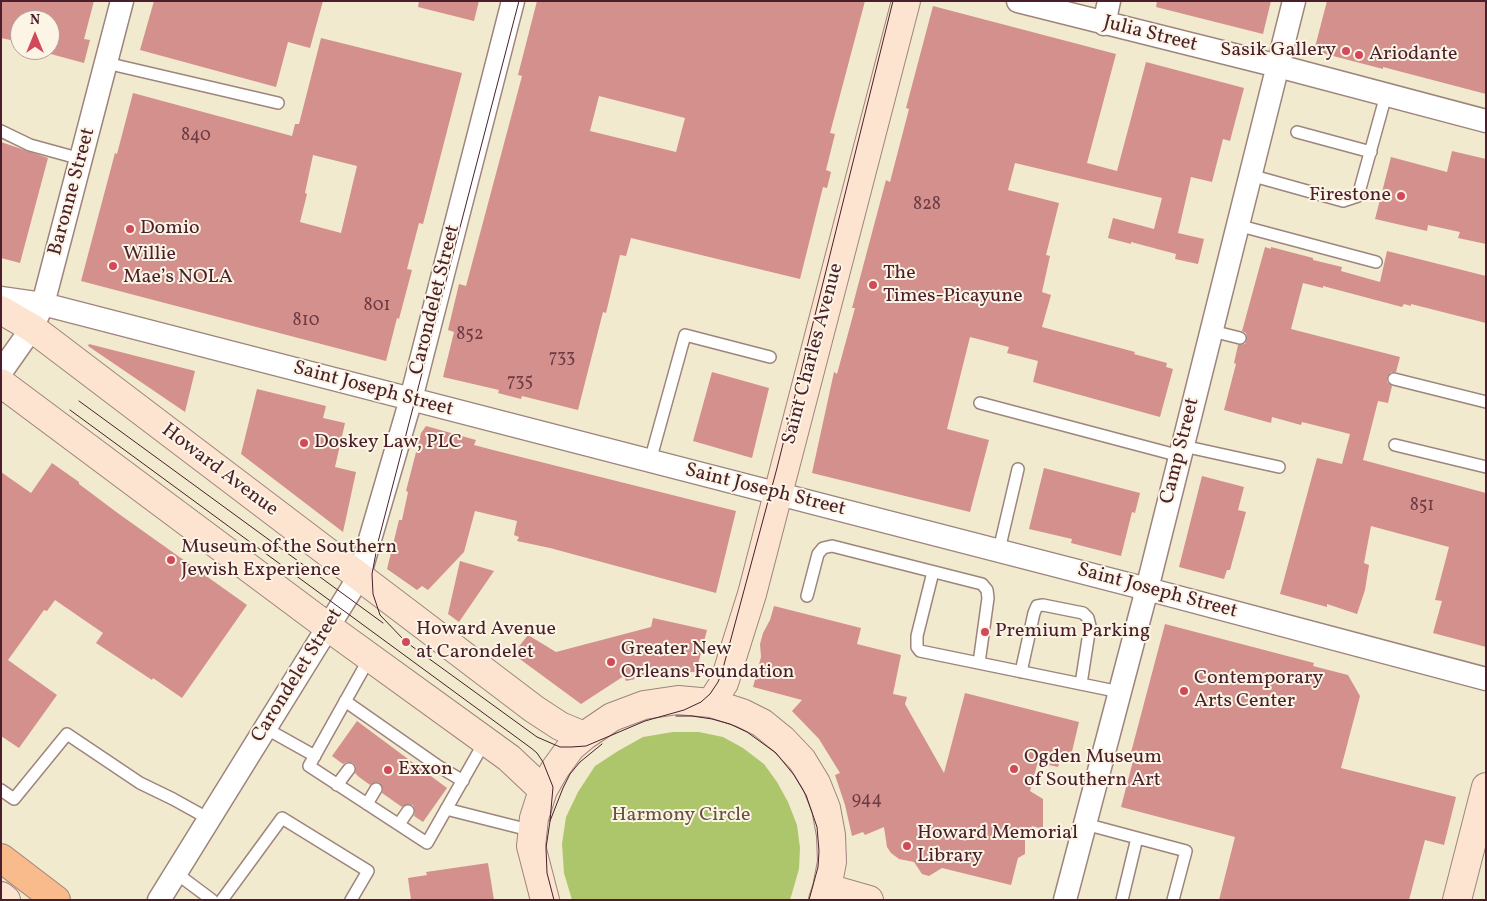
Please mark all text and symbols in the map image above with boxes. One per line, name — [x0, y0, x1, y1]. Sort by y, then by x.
north arrow — [10, 10, 60, 60]
text: N — [30, 11, 40, 30]
street label: Julia Street — [1100, 12, 1200, 58]
place label: Sasik Gallery — [1220, 39, 1336, 63]
place label: Ariodante — [1369, 43, 1458, 67]
marker: Sasik Gallery — [1340, 45, 1352, 57]
marker: Ariodante — [1353, 49, 1365, 61]
street label: Baronne Street — [44, 126, 102, 258]
house number: 840 — [181, 126, 211, 148]
place label: Firestone — [1309, 184, 1391, 208]
marker: Firestone — [1395, 190, 1407, 202]
house number: 828 — [913, 195, 941, 217]
place label: Domio — [140, 217, 200, 241]
marker: Domio — [124, 223, 136, 235]
street label: Carondelet Street — [406, 223, 466, 377]
place label: Willie Mae’s NOLA — [123, 243, 233, 290]
marker: Willie Mae’s NOLA — [107, 260, 119, 272]
street label: Saint Charles Avenue — [778, 261, 850, 447]
place label: The Times-Picayune — [883, 262, 1023, 309]
marker: The Times-Picayune — [867, 279, 879, 291]
house number: 801 — [364, 296, 390, 318]
house number: 810 — [293, 311, 319, 333]
house number: 852 — [456, 325, 484, 347]
house number: 733 — [549, 348, 575, 370]
street label: Saint Joseph Street — [290, 357, 456, 423]
house number: 735 — [507, 372, 533, 394]
street label: Camp Street — [1156, 395, 1206, 507]
street label: Howard Avenue — [156, 419, 282, 523]
place label: Doskey Law, PLC — [314, 431, 462, 455]
marker: Doskey Law, PLC — [298, 437, 310, 449]
street label: Saint Joseph Street — [682, 459, 848, 523]
house number: 851 — [1410, 496, 1434, 518]
place label: Museum of the Southern Jewish Experience — [181, 536, 397, 583]
marker: Museum of the Southern Jewish Experience — [165, 554, 177, 566]
street label: Saint Joseph Street — [1074, 559, 1240, 625]
street label: Carondelet Street — [247, 604, 349, 748]
place label: Howard Avenue at Carondelet — [416, 618, 556, 665]
place label: Premium Parking — [995, 620, 1150, 644]
marker: Premium Parking — [979, 626, 991, 638]
marker: Howard Avenue at Carondelet — [400, 636, 412, 648]
place label: Greater New Orleans Foundation — [621, 638, 795, 685]
marker: Greater New Orleans Foundation — [605, 656, 617, 668]
place label: Contemporary Arts Center — [1194, 667, 1323, 714]
marker: Contemporary Arts Center — [1178, 685, 1190, 697]
place label: Ogden Museum of Southern Art — [1024, 746, 1162, 793]
place label: Exxon — [398, 758, 453, 782]
marker: Ogden Museum of Southern Art — [1008, 763, 1020, 775]
marker: Exxon — [382, 764, 394, 776]
house number: 944 — [852, 790, 882, 812]
park label: Harmony Circle — [611, 804, 751, 828]
place label: Howard Memorial Library — [917, 822, 1078, 869]
marker: Howard Memorial Library — [901, 840, 913, 852]

